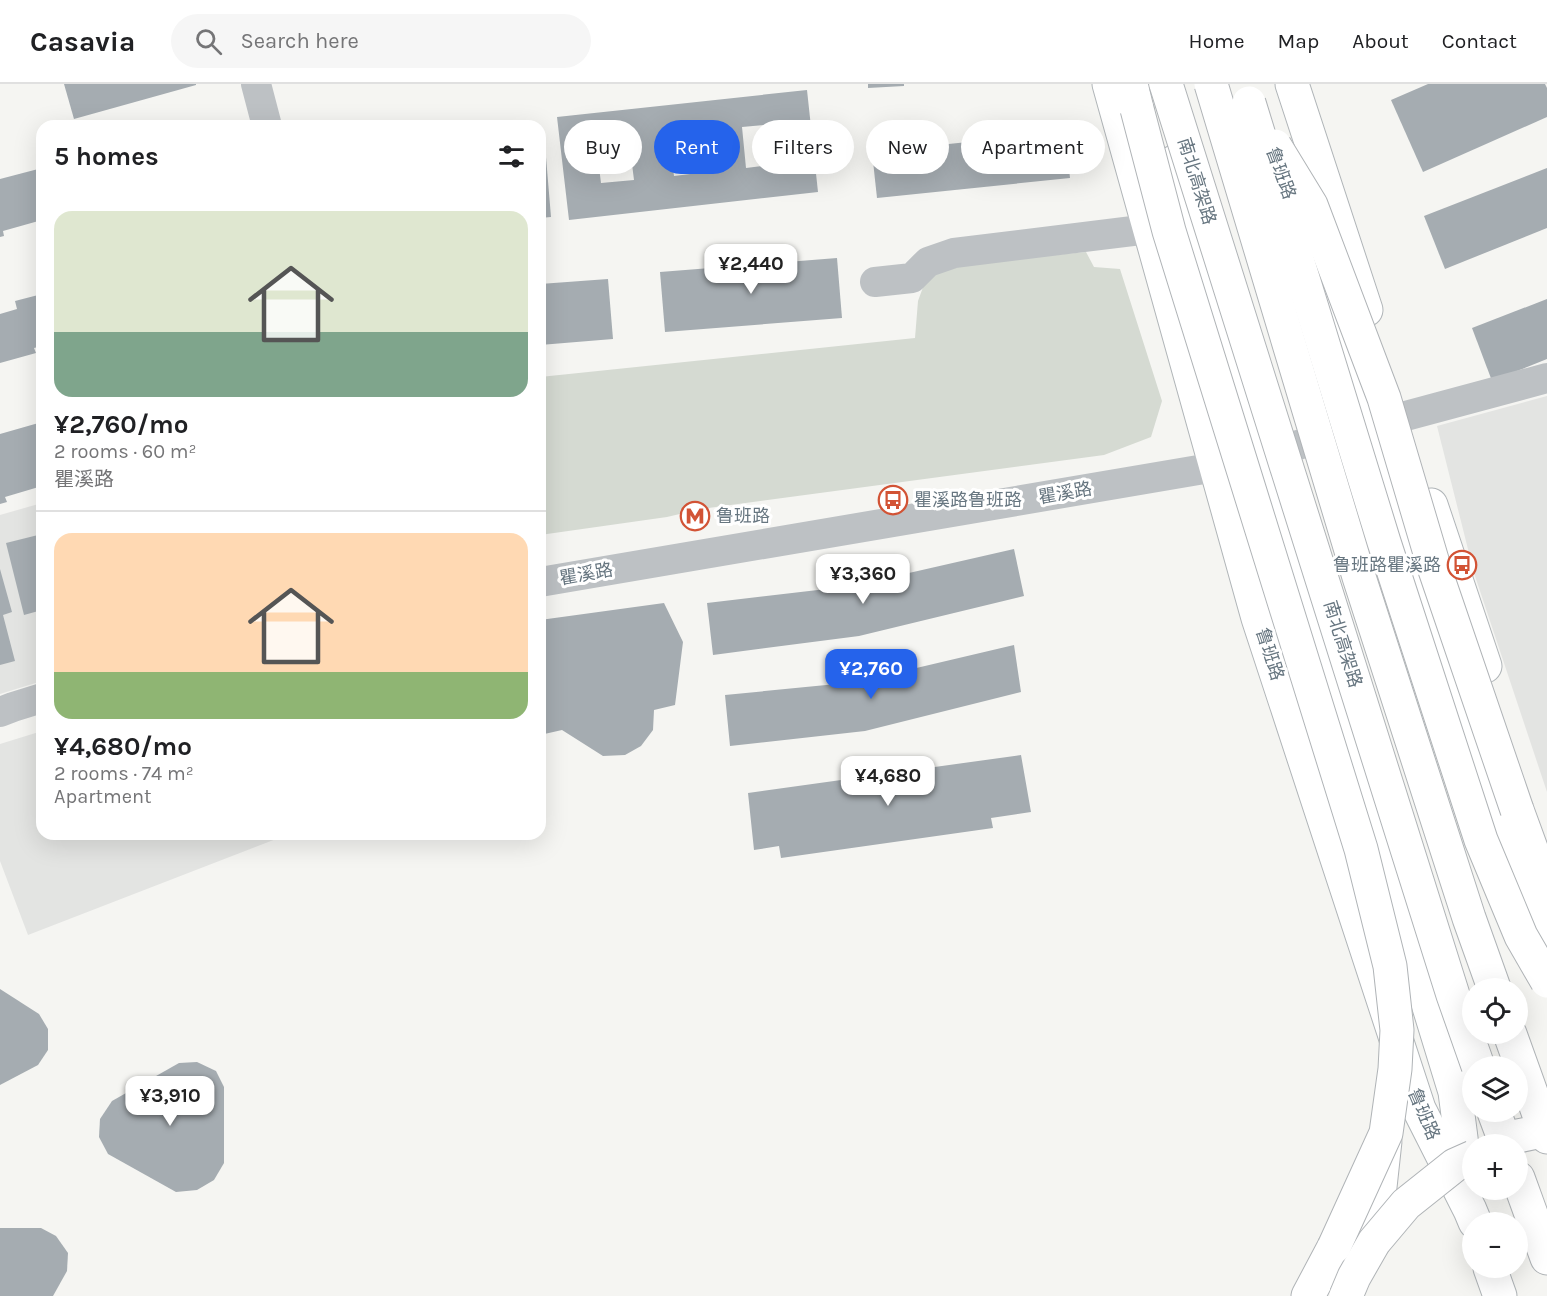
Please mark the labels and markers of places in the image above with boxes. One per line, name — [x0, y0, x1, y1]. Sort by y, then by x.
pin: ¥2,440 — [702, 244, 800, 295]
bus stop icon: 瞿溪路鲁班路 — [877, 484, 909, 516]
place label: 瞿溪路鲁班路 — [914, 489, 1022, 511]
metro station icon: 鲁班路 — [679, 500, 711, 532]
place label: 鲁班路 — [716, 505, 770, 527]
bus stop icon: 鲁班路瞿溪路 — [1446, 549, 1478, 581]
pin: ¥3,360 — [814, 554, 912, 605]
place label: 鲁班路瞿溪路 — [1333, 554, 1441, 576]
pin: ¥2,760 — [822, 649, 920, 700]
pin: ¥4,680 — [839, 756, 937, 807]
pin: ¥3,910 — [121, 1076, 219, 1127]

